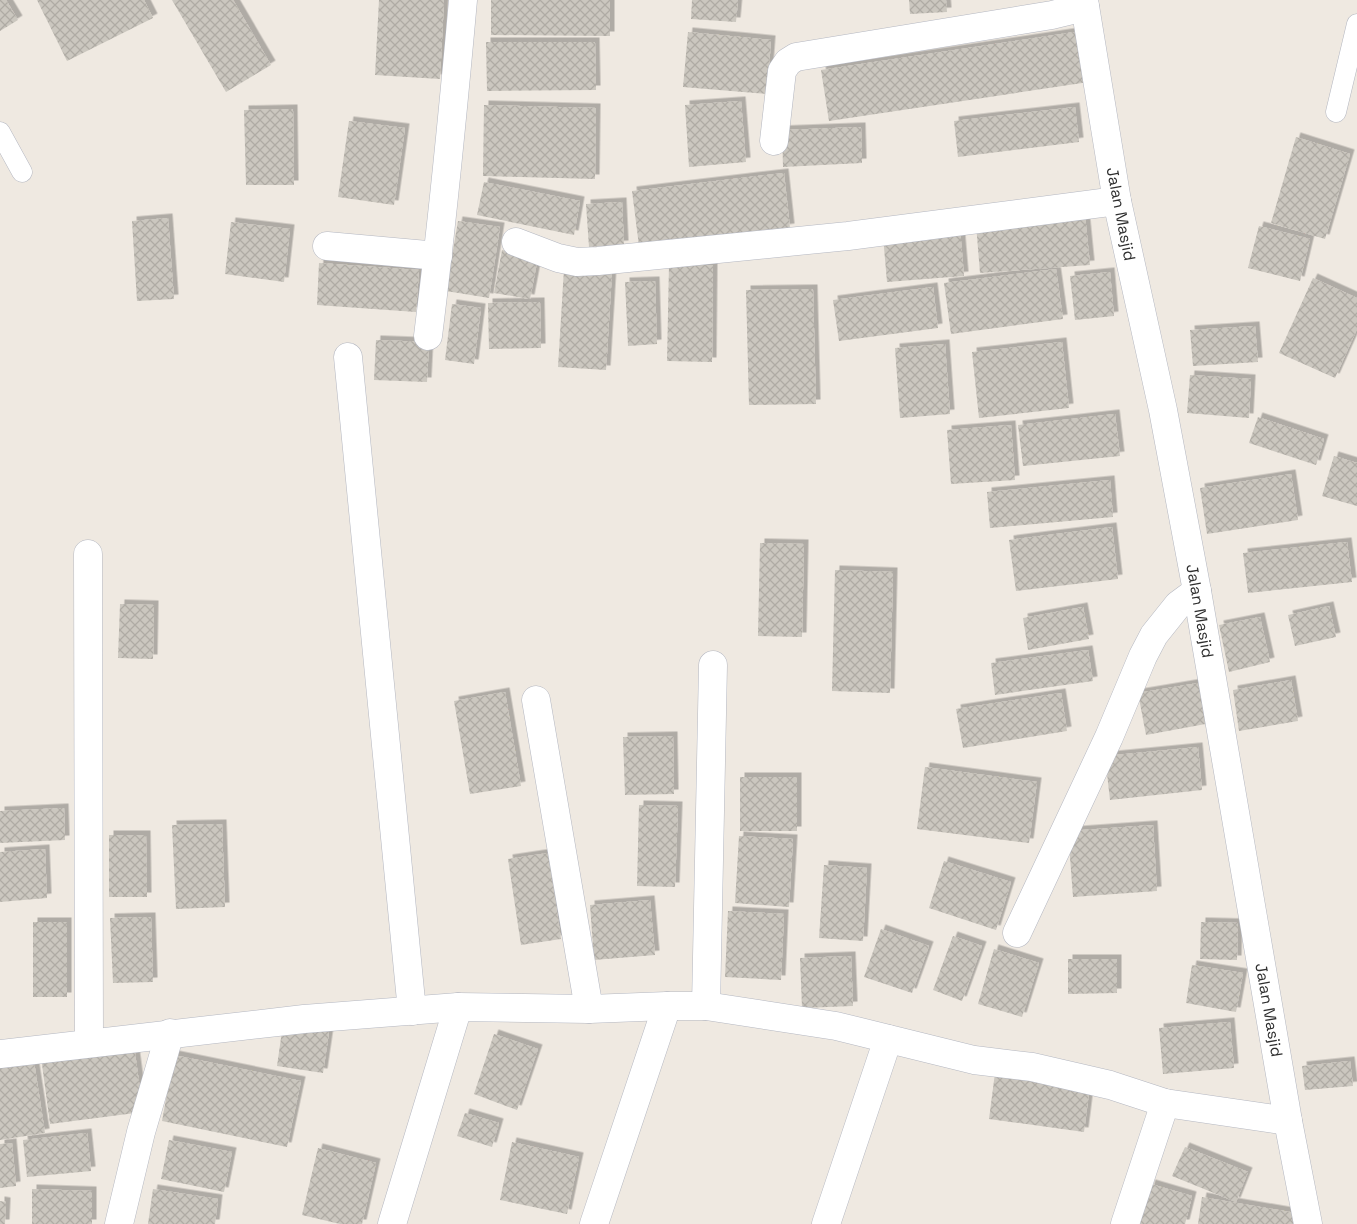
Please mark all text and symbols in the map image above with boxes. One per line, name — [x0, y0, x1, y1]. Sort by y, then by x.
street label: Jalan Masjid — [1102, 165, 1140, 263]
street label: Jalan Masjid — [1181, 562, 1219, 660]
street label: Jalan Masjid — [1250, 961, 1288, 1059]

